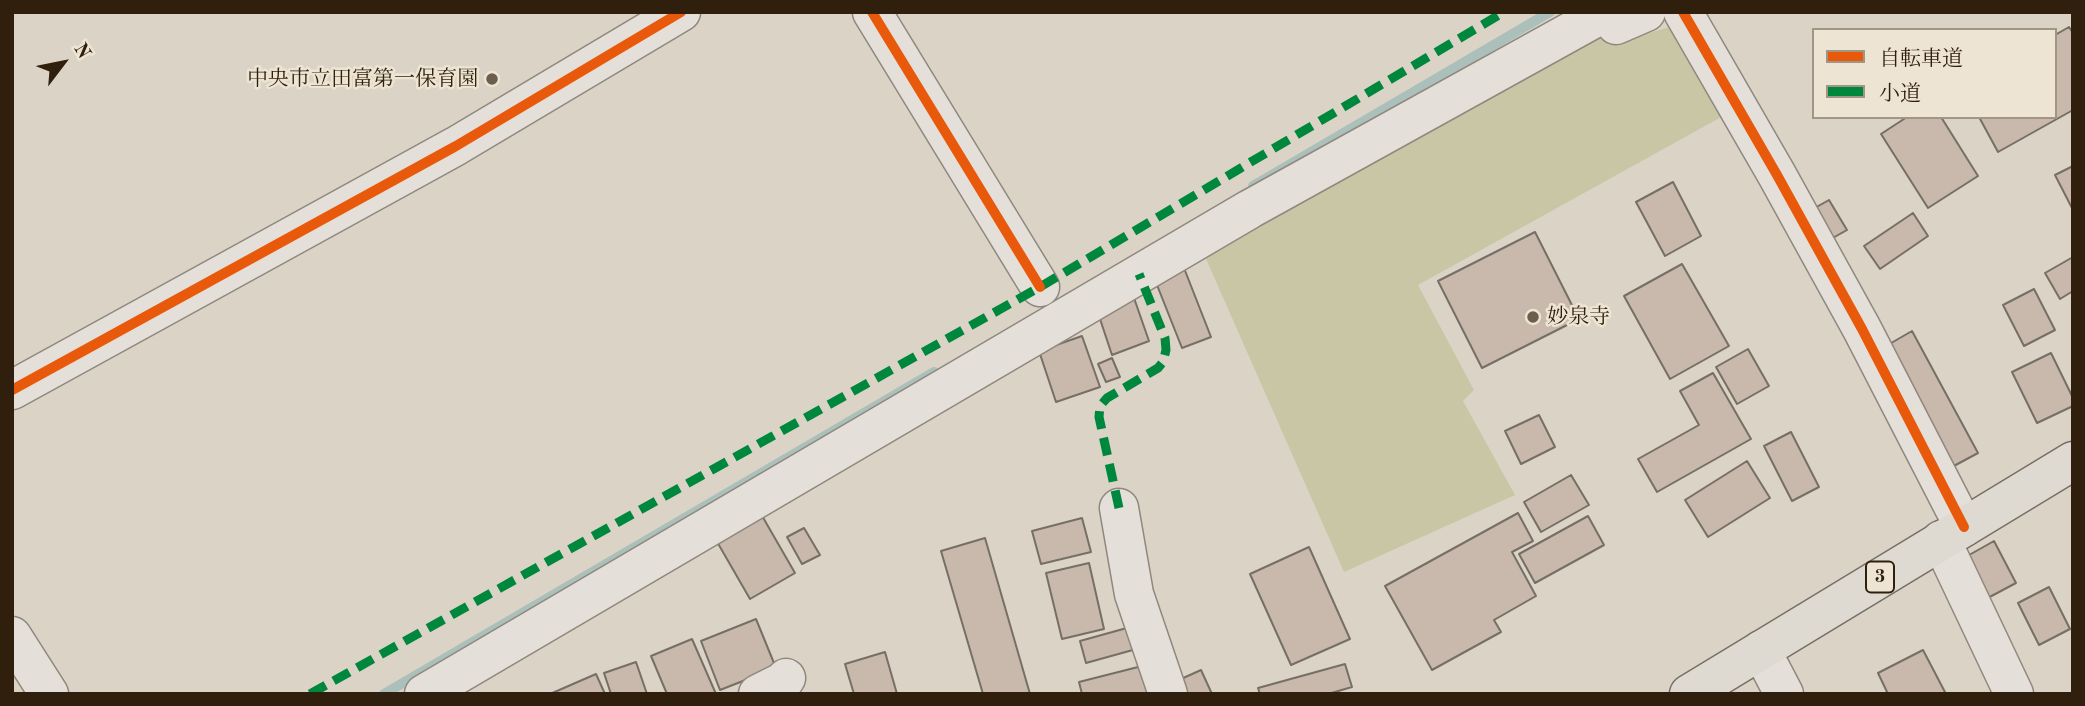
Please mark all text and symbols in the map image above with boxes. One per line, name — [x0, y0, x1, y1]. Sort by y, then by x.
north arrow — [28, 28, 98, 98]
legend — [1812, 28, 2057, 119]
text: N — [69, 40, 93, 63]
text: 自転車道 — [1879, 49, 1963, 70]
place label: 中央市立田富第一保育園 — [247, 66, 478, 92]
marker: 中央市立田富第一保育園 — [484, 71, 500, 87]
text: 小道 — [1879, 84, 1921, 105]
place label: 妙泉寺 — [1547, 304, 1610, 330]
marker: 妙泉寺 — [1525, 309, 1541, 325]
road number: 3 — [1866, 562, 1894, 592]

